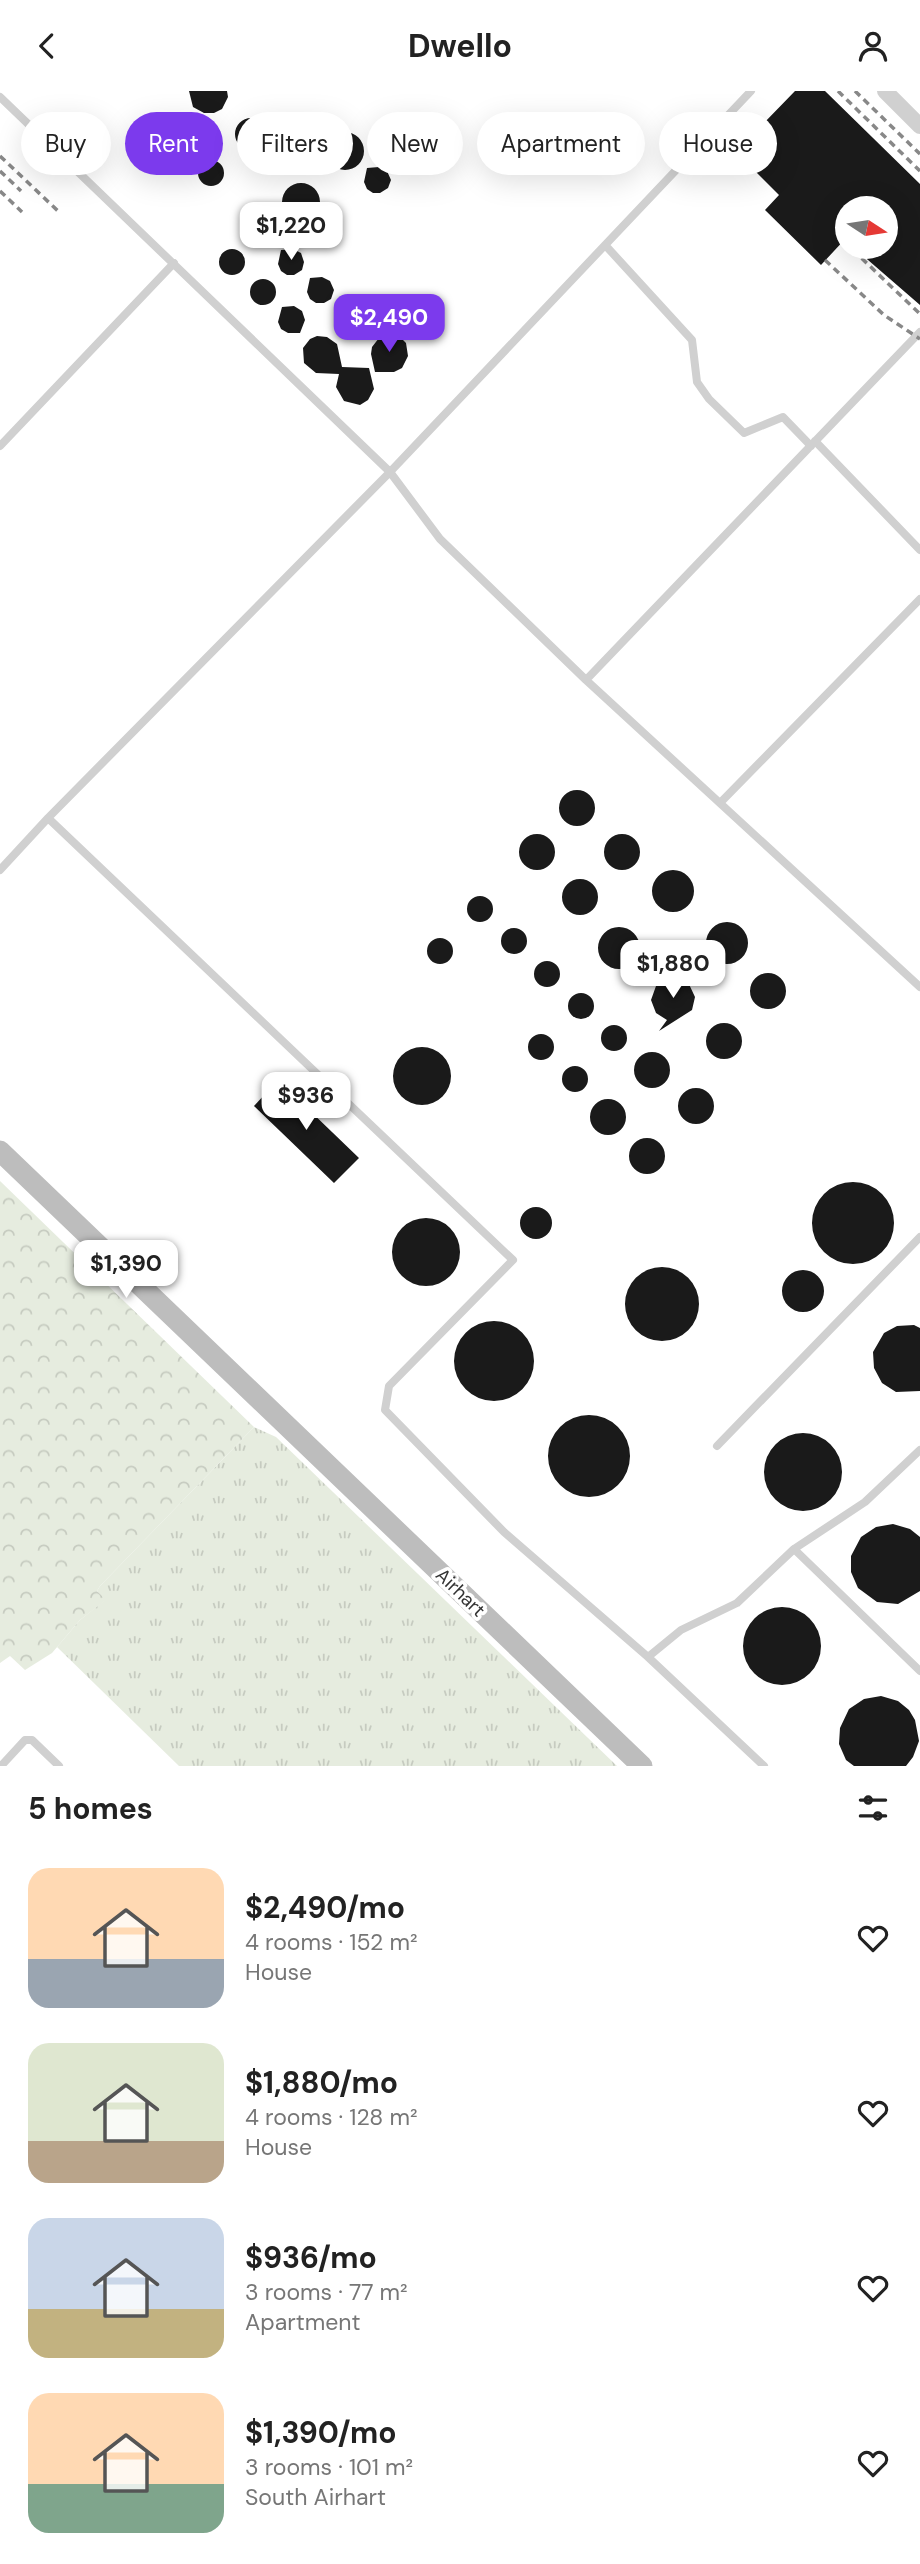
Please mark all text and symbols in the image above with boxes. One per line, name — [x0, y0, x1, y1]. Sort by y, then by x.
text: Dwello — [408, 25, 512, 67]
icon: back — [28, 27, 66, 65]
icon: person — [854, 27, 892, 65]
chip: Buy — [21, 112, 111, 175]
chip: Rent — [125, 112, 223, 175]
chip: Filters — [237, 112, 353, 175]
chip: New — [367, 112, 463, 175]
chip: Apartment — [477, 112, 645, 175]
chip: House — [659, 112, 777, 175]
north arrow — [835, 196, 898, 259]
map controls — [835, 196, 898, 259]
pin: $1,220 — [234, 202, 348, 262]
text: $1,220 — [256, 210, 326, 240]
pin: $2,490 — [332, 295, 446, 354]
text: $2,490 — [350, 302, 428, 332]
pin: $1,880 — [616, 941, 730, 1000]
text: $1,880 — [636, 948, 710, 978]
pin: $936 — [265, 1073, 347, 1132]
text: $936 — [278, 1080, 334, 1110]
pin: $1,390 — [69, 1241, 183, 1300]
text: $1,390 — [90, 1248, 162, 1278]
street label: Airhart — [430, 1563, 491, 1622]
text: 5 homes — [28, 1789, 153, 1828]
icon: filters — [854, 1789, 892, 1827]
text: $2,490/mo — [245, 1888, 405, 1927]
icon: home — [84, 1896, 168, 1980]
icon: heart — [854, 1919, 892, 1957]
text: 4 rooms · 152 m² — [245, 1927, 418, 1957]
text: House — [245, 1957, 312, 1987]
text: $1,880/mo — [245, 2063, 398, 2102]
icon: home — [84, 2071, 168, 2155]
icon: heart — [854, 2094, 892, 2132]
text: 4 rooms · 128 m² — [245, 2102, 417, 2132]
text: House — [245, 2132, 312, 2162]
text: $936/mo — [245, 2238, 377, 2277]
icon: home — [84, 2246, 168, 2330]
icon: heart — [854, 2269, 892, 2307]
text: 3 rooms · 77 m² — [245, 2277, 408, 2307]
text: Apartment — [245, 2307, 360, 2337]
text: $1,390/mo — [245, 2413, 397, 2452]
icon: home — [84, 2421, 168, 2505]
icon: heart — [854, 2444, 892, 2482]
text: 3 rooms · 101 m² — [245, 2452, 413, 2482]
text: South Airhart — [245, 2482, 386, 2512]

